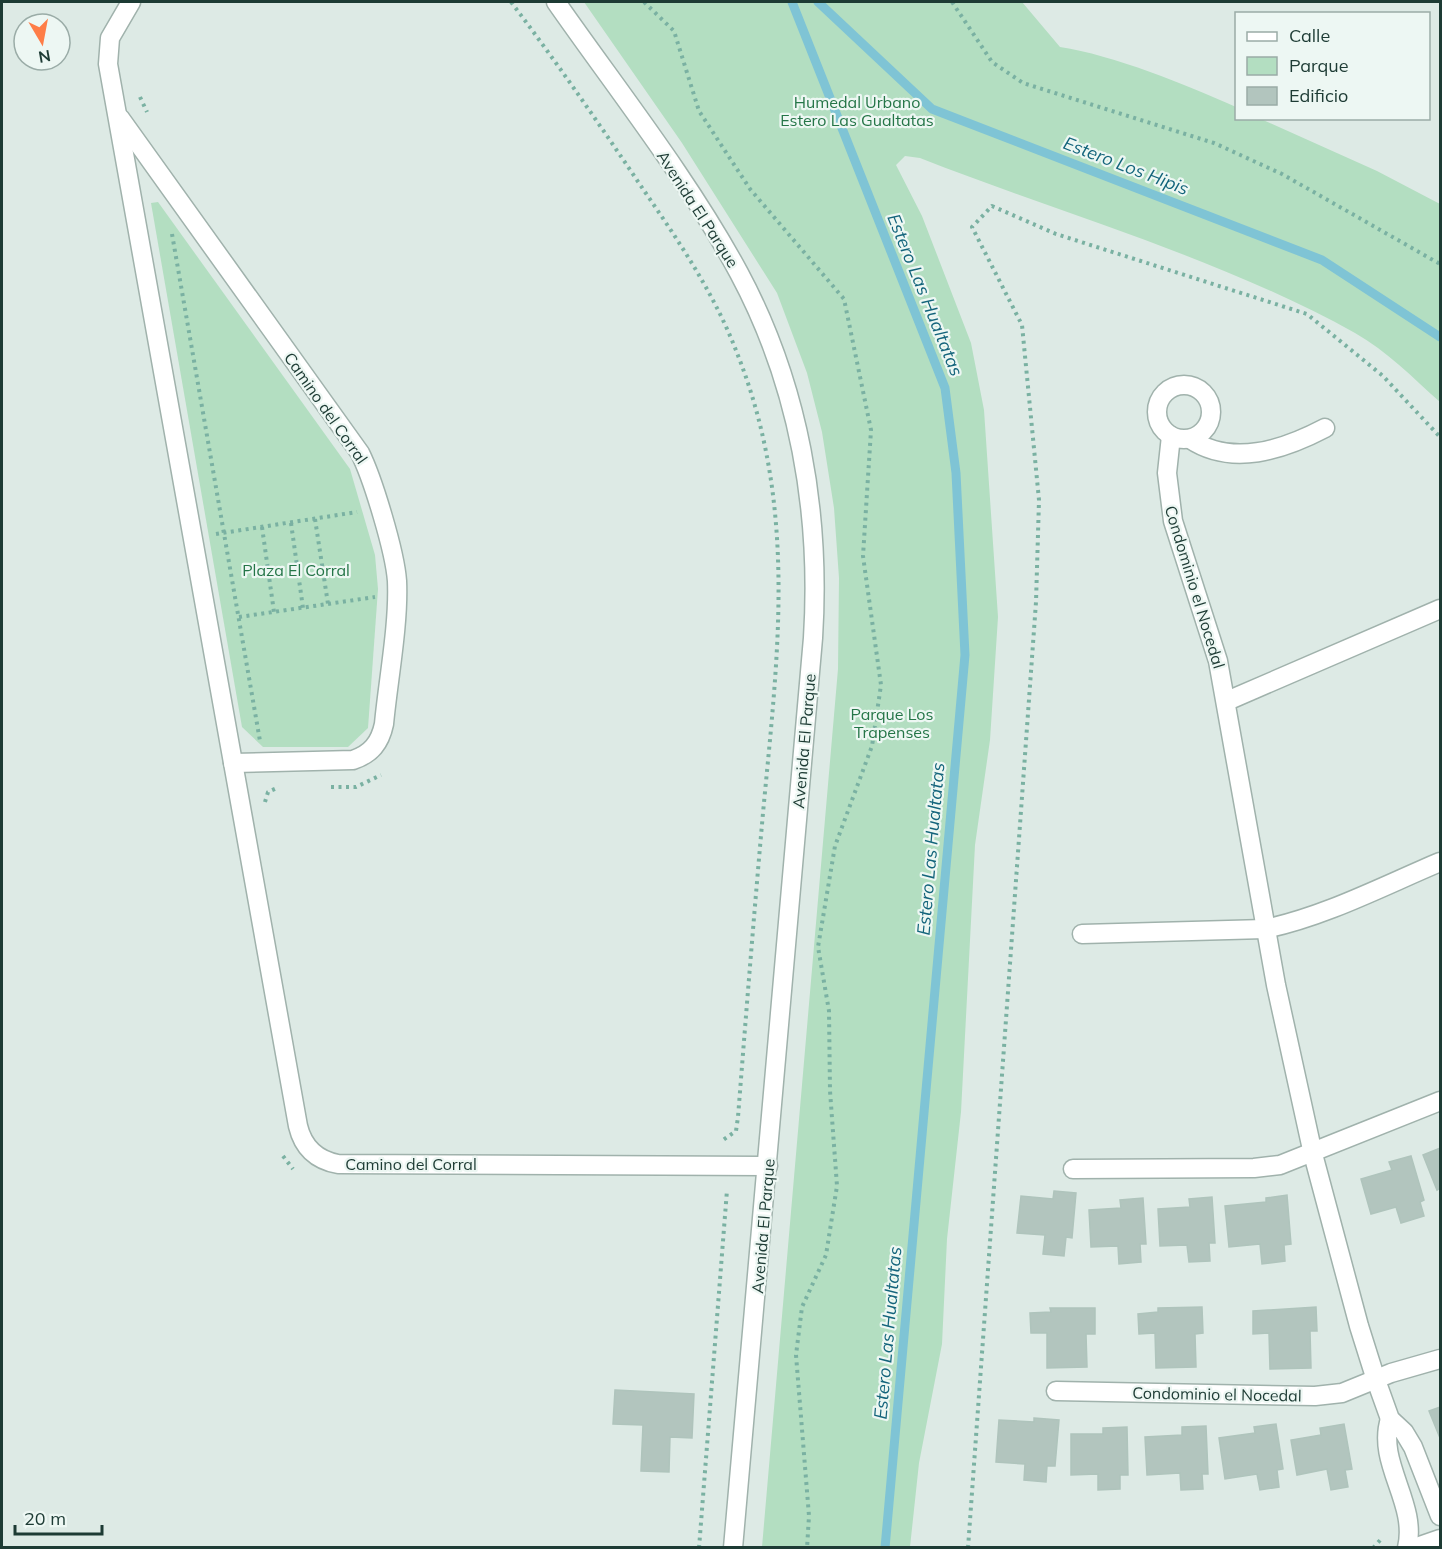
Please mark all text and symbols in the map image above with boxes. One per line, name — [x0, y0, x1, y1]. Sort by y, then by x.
north arrow — [12, 12, 72, 72]
legend — [1235, 12, 1430, 120]
text: Calle — [1289, 24, 1330, 47]
text: N — [37, 46, 52, 68]
text: Parque — [1289, 54, 1348, 77]
text: Edificio — [1289, 84, 1348, 107]
park label: Humedal Urbano Estero Las Gualtatas — [780, 92, 934, 130]
water label: Estero Los Hipis — [1060, 131, 1192, 200]
street label: Avenida El Parque — [653, 147, 743, 271]
water label: Estero Las Hualtatas — [882, 210, 969, 380]
street label: Camino del Corral — [280, 348, 372, 468]
street label: Condominio el Nocedal — [1161, 503, 1229, 671]
park label: Plaza El Corral — [242, 560, 350, 580]
street label: Avenida El Parque — [788, 673, 820, 809]
park label: Parque Los Trapenses — [851, 704, 933, 742]
water label: Estero Las Hualtatas — [911, 762, 950, 936]
street label: Camino del Corral — [345, 1154, 477, 1174]
street label: Avenida El Parque — [747, 1158, 779, 1294]
water label: Estero Las Hualtatas — [868, 1246, 907, 1420]
street label: Condominio el Nocedal — [1132, 1383, 1302, 1405]
scale bar — [15, 1498, 102, 1536]
text: 20 m — [24, 1507, 66, 1530]

